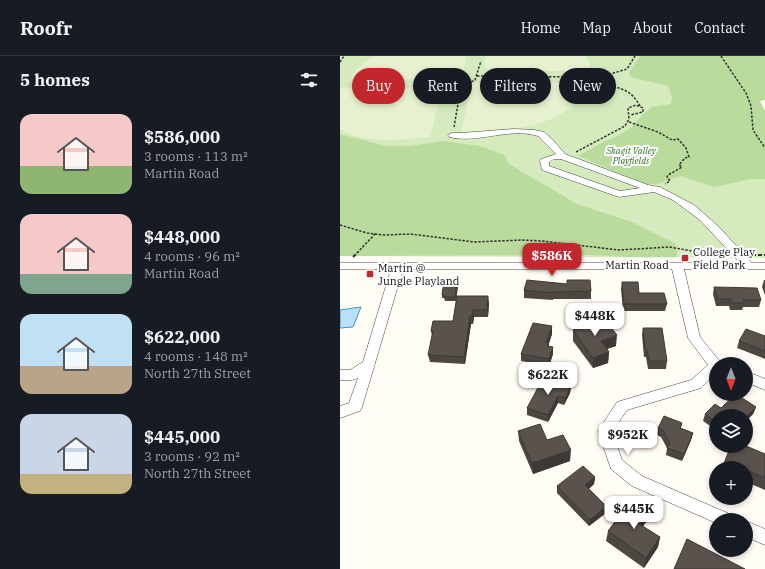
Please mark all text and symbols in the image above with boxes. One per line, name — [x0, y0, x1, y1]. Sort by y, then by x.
text: Roofr — [20, 16, 72, 40]
text: Home — [521, 19, 560, 37]
text: Map — [582, 19, 611, 37]
text: About — [633, 19, 672, 37]
text: Contact — [694, 19, 745, 37]
chip: Buy — [352, 68, 405, 104]
chip: Rent — [413, 68, 472, 104]
chip: Filters — [480, 68, 551, 104]
chip: New — [559, 68, 616, 104]
text: 5 homes — [20, 69, 90, 91]
icon: filters — [298, 69, 320, 91]
text: $586,000 — [144, 126, 220, 148]
icon: home — [52, 130, 100, 178]
park label: Skagit Valley Playfields — [605, 145, 657, 166]
text: 3 rooms · 113 m² — [144, 148, 248, 165]
text: Martin Road — [144, 165, 219, 182]
text: $448,000 — [144, 226, 220, 248]
icon: home — [52, 230, 100, 278]
pin: $586K — [524, 243, 580, 277]
place label: College Play Field Park — [693, 245, 755, 272]
text: $586K — [531, 247, 573, 264]
text: 4 rooms · 96 m² — [144, 248, 240, 265]
marker: College Play Field Park — [680, 253, 690, 263]
street label: Martin Road — [605, 258, 669, 272]
place label: Martin @ Jungle Playland — [378, 261, 460, 288]
text: Martin Road — [144, 265, 219, 282]
marker: Martin @ Jungle Playland — [365, 269, 375, 279]
pin: $448K — [567, 303, 623, 337]
text: $448K — [574, 307, 616, 324]
text: $622,000 — [144, 326, 220, 348]
icon: home — [52, 330, 100, 378]
text: 4 rooms · 148 m² — [144, 348, 248, 365]
north arrow — [709, 357, 753, 401]
map controls — [709, 357, 753, 557]
pin: $622K — [520, 362, 576, 396]
text: North 27th Street — [144, 365, 251, 382]
text: $622K — [527, 366, 569, 383]
button: layers — [709, 409, 753, 453]
pin: $952K — [600, 422, 656, 456]
text: $445,000 — [144, 426, 220, 448]
text: $952K — [607, 426, 649, 443]
icon: home — [52, 430, 100, 478]
text: 3 rooms · 92 m² — [144, 448, 240, 465]
button: + — [709, 461, 753, 505]
text: North 27th Street — [144, 465, 251, 482]
pin: $445K — [606, 496, 662, 530]
text: $445K — [613, 500, 655, 517]
button: − — [709, 513, 753, 557]

